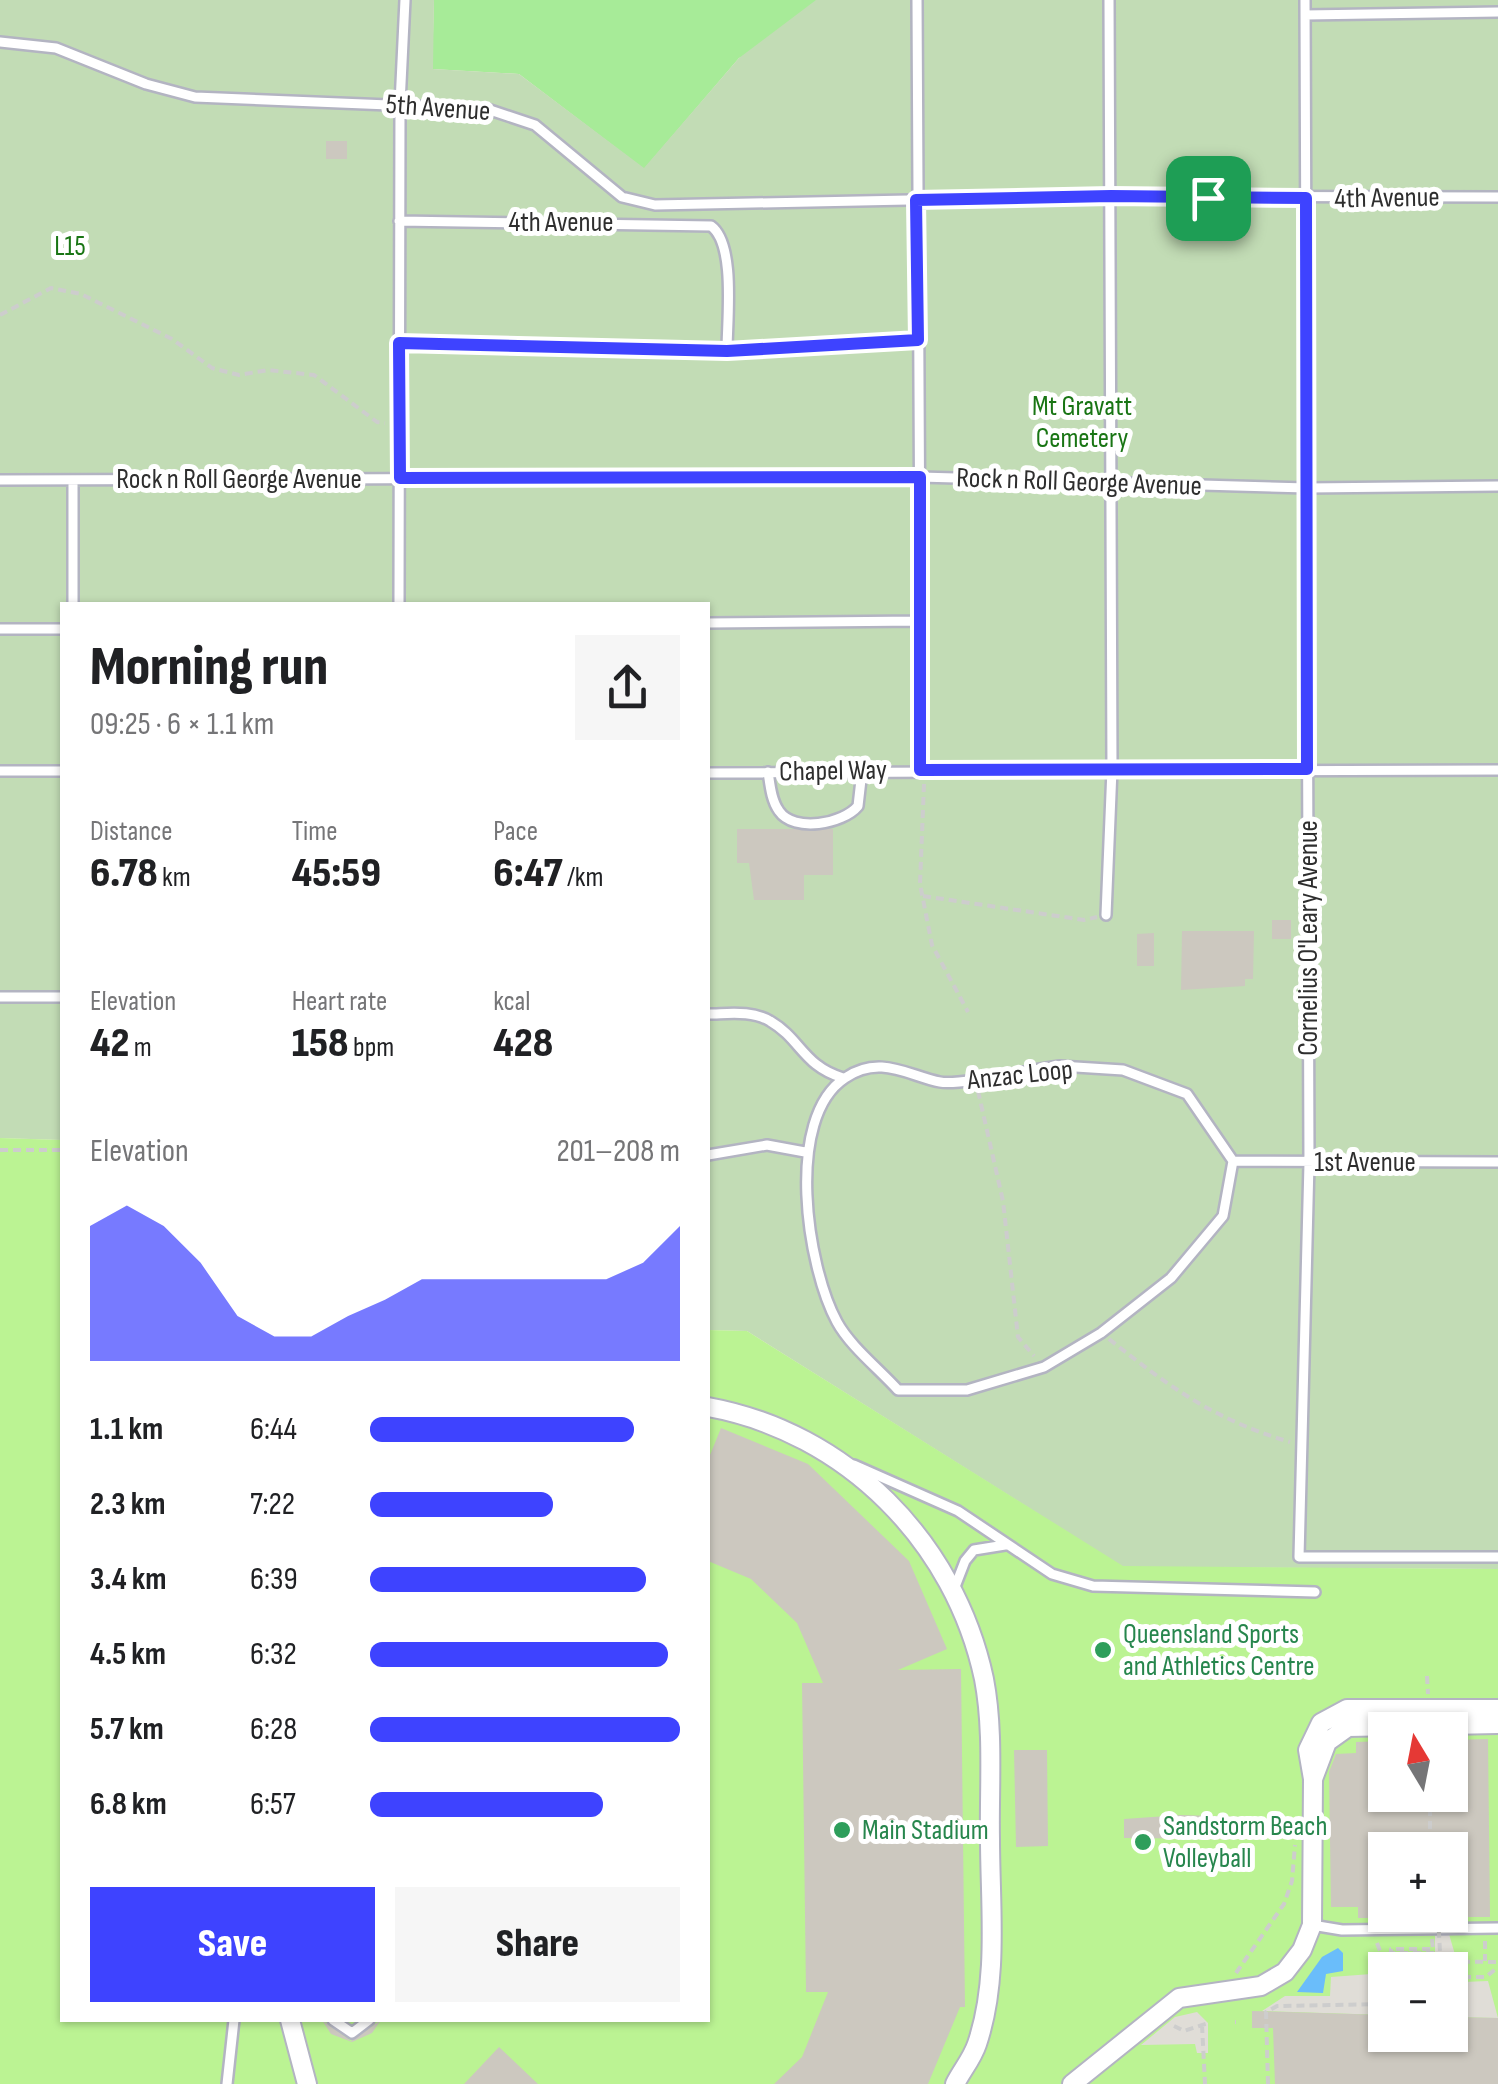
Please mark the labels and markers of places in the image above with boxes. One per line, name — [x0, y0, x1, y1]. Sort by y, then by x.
pin — [1166, 156, 1251, 241]
place label: Queensland Sports and Athletics Centre — [1123, 1618, 1314, 1683]
marker: Queensland Sports and Athletics Centre — [1092, 1639, 1114, 1661]
place label: Sandstorm Beach Volleyball — [1163, 1810, 1328, 1875]
place label: Main Stadium — [862, 1814, 989, 1847]
marker: Main Stadium — [831, 1819, 853, 1841]
marker: Sandstorm Beach Volleyball — [1132, 1831, 1154, 1853]

